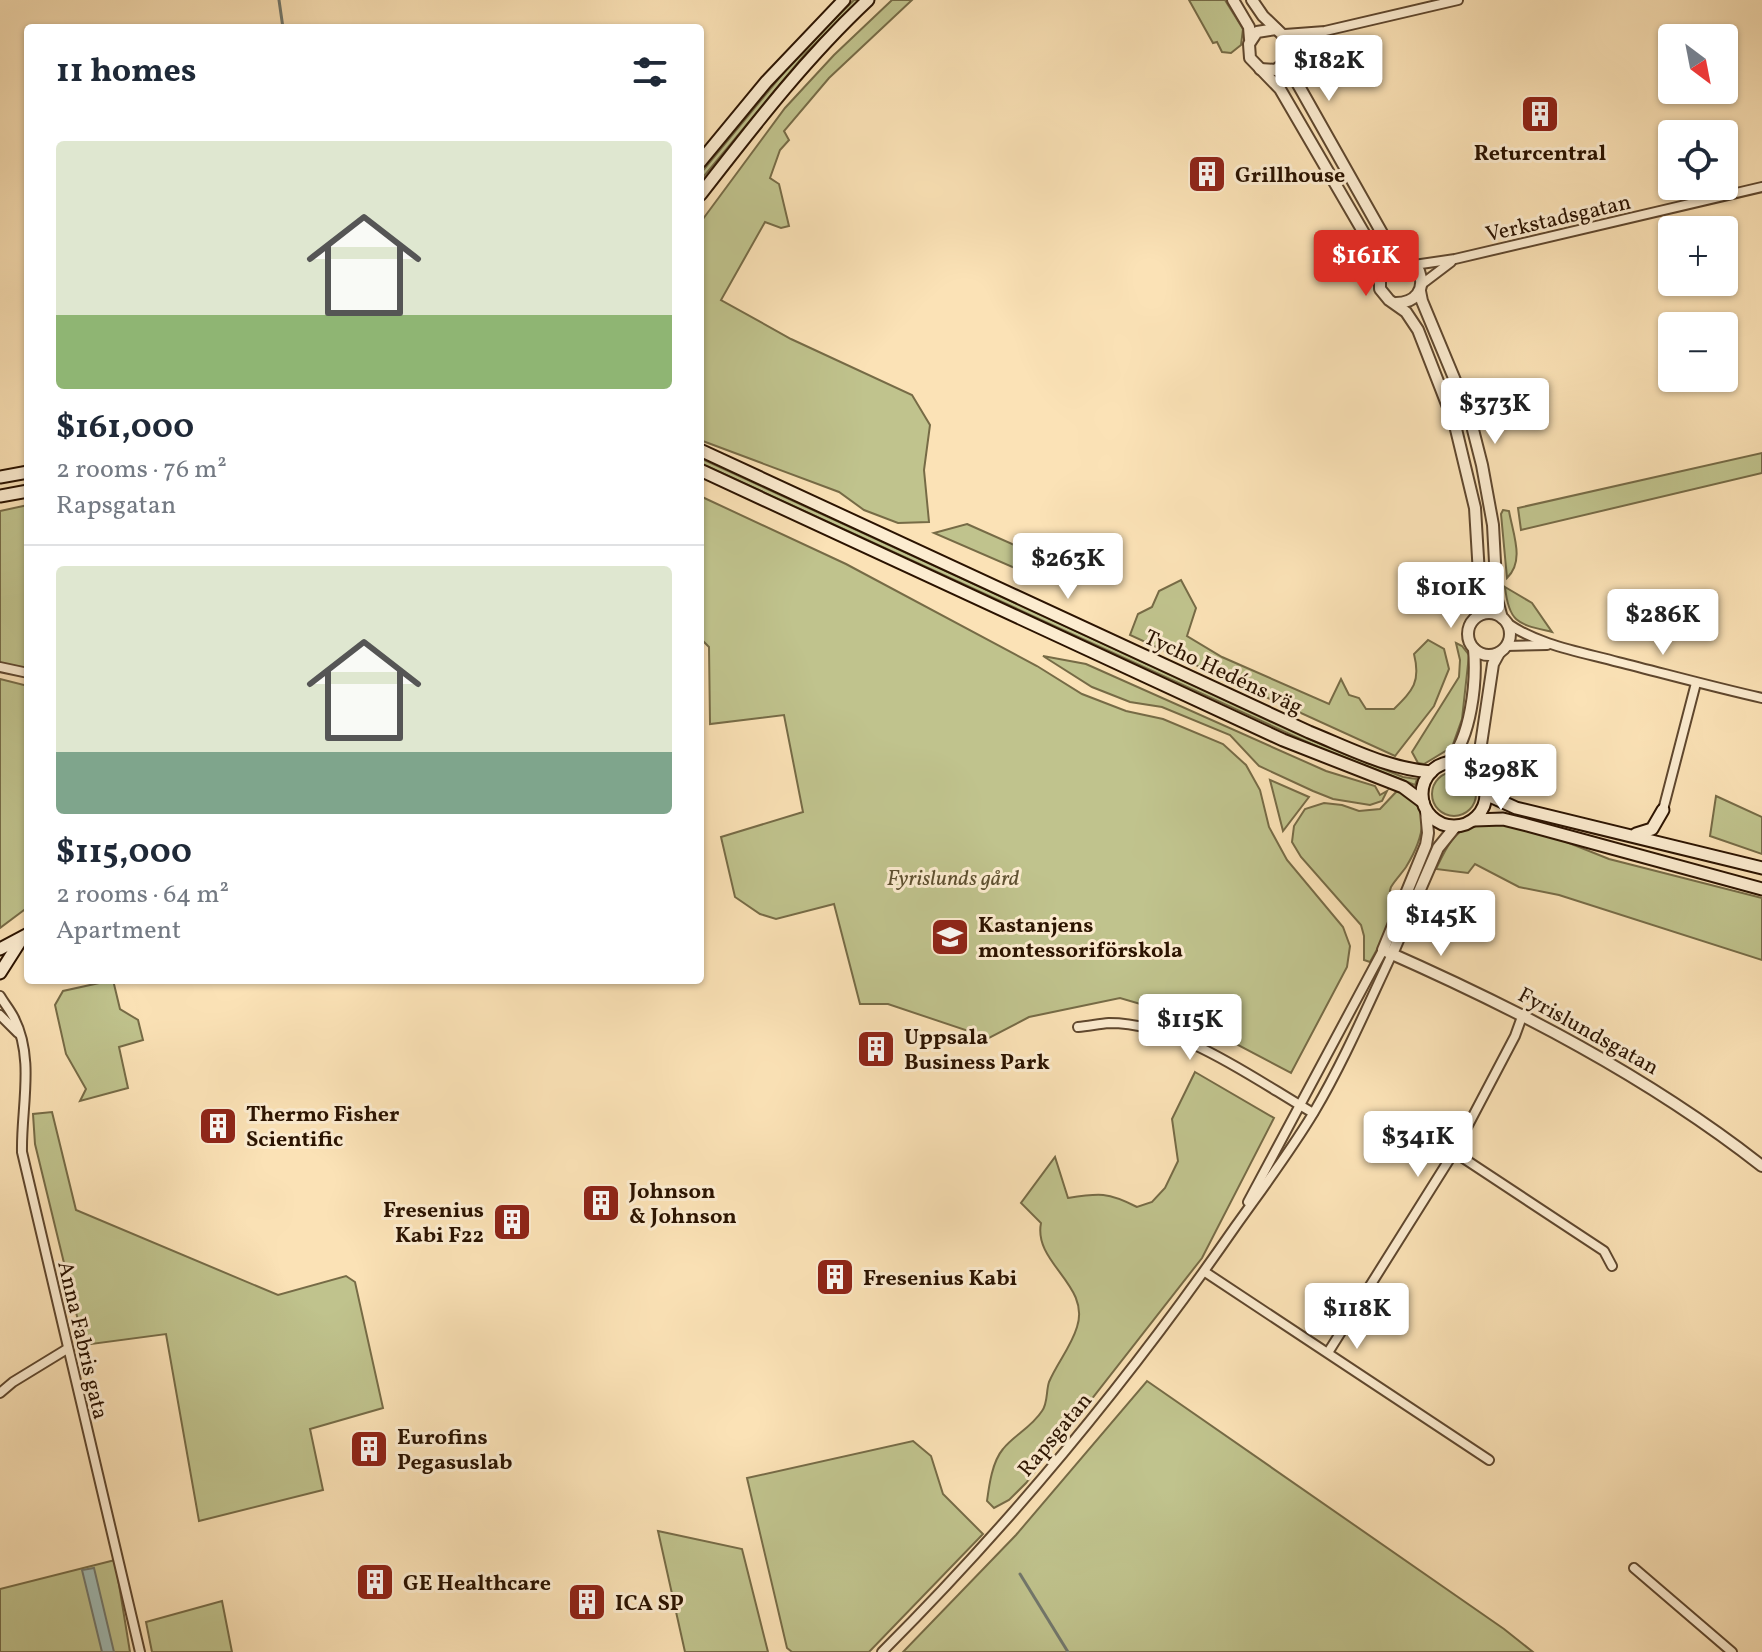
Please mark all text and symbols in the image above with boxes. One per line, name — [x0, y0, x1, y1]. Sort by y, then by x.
north arrow — [1658, 24, 1738, 104]
map controls — [1658, 24, 1738, 392]
pin: $182K — [1273, 35, 1385, 103]
text: $182K — [1293, 43, 1365, 79]
text: 11 homes — [56, 49, 196, 96]
icon: filters — [628, 50, 672, 94]
building icon: Returcentral — [1519, 93, 1561, 135]
button: locate — [1658, 120, 1738, 200]
place label: Returcentral — [1474, 139, 1606, 170]
building icon: Grillhouse — [1186, 153, 1228, 195]
place label: Grillhouse — [1235, 161, 1345, 192]
street label: Verkstadsgatan — [1483, 188, 1634, 251]
icon: home — [292, 193, 436, 337]
button: + — [1658, 216, 1738, 296]
pin: $161K — [1310, 230, 1422, 298]
text: $161K — [1332, 238, 1400, 274]
button: − — [1658, 312, 1738, 392]
pin: $373K — [1439, 378, 1551, 446]
text: $373K — [1459, 386, 1531, 422]
text: $161,000 — [56, 405, 194, 452]
text: 2 rooms · 76 m² — [56, 452, 227, 488]
text: Rapsgatan — [56, 488, 176, 524]
pin: $263K — [1012, 533, 1124, 601]
text: $263K — [1031, 541, 1105, 577]
pin: $101K — [1395, 562, 1507, 630]
text: $101K — [1416, 570, 1486, 606]
pin: $286K — [1607, 589, 1719, 657]
text: $286K — [1625, 597, 1701, 633]
icon: home — [292, 618, 436, 762]
street label: Tycho Hedéns väg — [1138, 623, 1307, 724]
pin: $298K — [1445, 744, 1557, 812]
text: $298K — [1463, 752, 1539, 788]
text: $115,000 — [56, 830, 192, 877]
park label: Fyrislunds gård — [887, 864, 1020, 895]
text: 2 rooms · 64 m² — [56, 877, 229, 913]
pin: $145K — [1385, 890, 1497, 958]
text: $145K — [1405, 898, 1477, 934]
place label: Kastanjens montessoriförskola — [978, 911, 1183, 967]
text: Apartment — [56, 913, 181, 949]
school or university icon: Kastanjens montessoriförskola — [929, 916, 971, 958]
street label: Fyrislundsgatan — [1512, 981, 1664, 1084]
pin: $115K — [1134, 994, 1246, 1062]
text: $115K — [1157, 1002, 1223, 1038]
place label: Uppsala Business Park — [904, 1023, 1050, 1079]
building icon: Uppsala Business Park — [855, 1028, 897, 1070]
place label: Thermo Fisher Scientific — [246, 1100, 400, 1156]
building icon: Thermo Fisher Scientific — [197, 1105, 239, 1147]
pin: $341K — [1362, 1111, 1474, 1179]
text: $341K — [1382, 1119, 1454, 1155]
place label: Johnson & Johnson — [628, 1177, 737, 1233]
building icon: Johnson & Johnson — [580, 1182, 622, 1224]
place label: Fresenius Kabi F22 — [383, 1196, 484, 1252]
building icon: Fresenius Kabi F22 — [491, 1201, 533, 1243]
building icon: Fresenius Kabi — [814, 1256, 856, 1298]
street label: Anna Fabris gata — [48, 1258, 115, 1423]
place label: Fresenius Kabi — [863, 1264, 1017, 1295]
pin: $118K — [1301, 1283, 1413, 1351]
text: $118K — [1323, 1291, 1391, 1327]
street label: Rapsgatan — [1011, 1387, 1100, 1485]
place label: Eurofins Pegasuslab — [397, 1423, 512, 1479]
building icon: Eurofins Pegasuslab — [348, 1428, 390, 1470]
building icon: GE Healthcare — [354, 1561, 396, 1603]
place label: GE Healthcare — [403, 1569, 551, 1600]
building icon: ICA SP — [566, 1581, 608, 1623]
place label: ICA SP — [615, 1589, 684, 1620]

